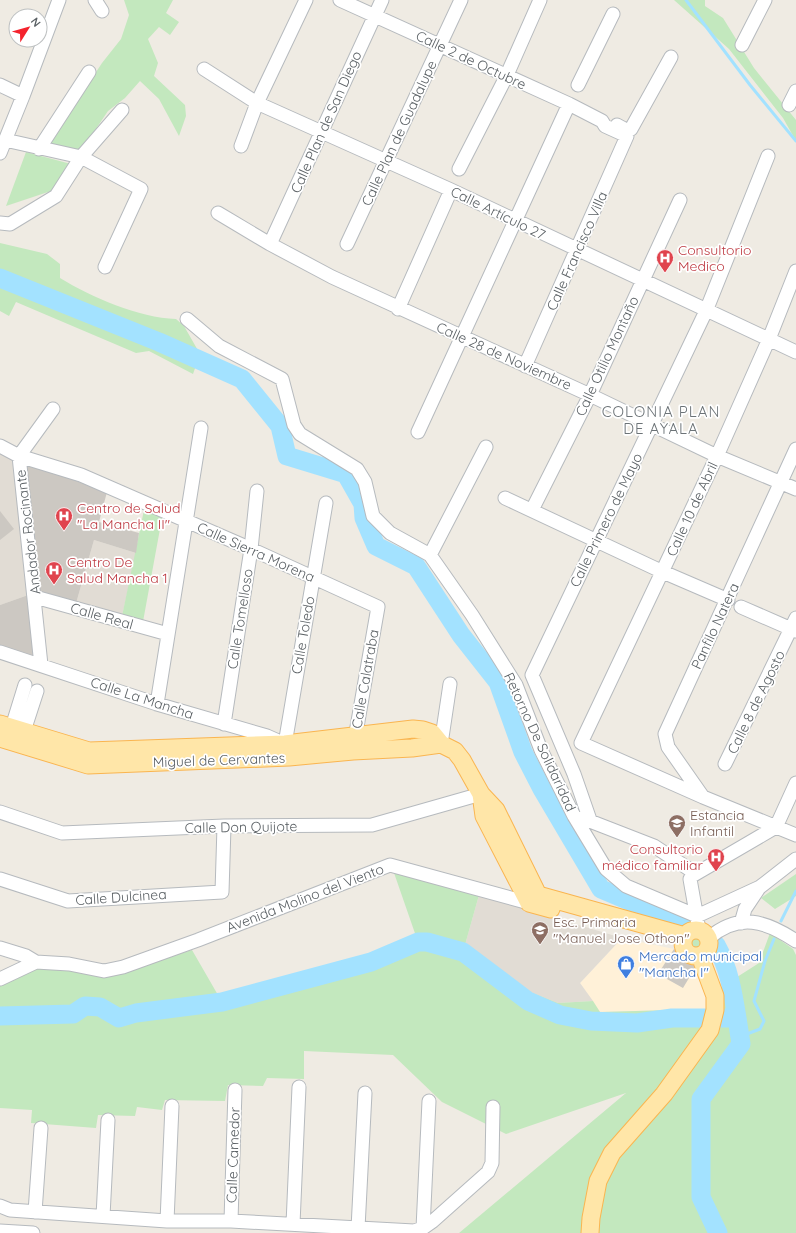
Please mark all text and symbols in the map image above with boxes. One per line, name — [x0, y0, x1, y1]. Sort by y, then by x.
north arrow — [8, 8, 48, 48]
text: N — [28, 15, 44, 29]
street label: Calle 2 de Octubre — [413, 27, 529, 93]
street label: Calle Plan de San Diego — [286, 48, 366, 196]
street label: Calle Plan de Guadalupe — [357, 57, 441, 209]
street label: Calle Artículo 27 — [448, 182, 548, 244]
street label: Calle Francisco Villa — [543, 188, 611, 314]
place label: Consultorio Medico — [678, 241, 751, 275]
hospital icon: Consultorio Medico — [655, 248, 675, 273]
street label: Calle Otilio Montaño — [571, 293, 643, 419]
street label: Calle 28 de Noviembre — [434, 318, 574, 394]
district label: COLONIA PLAN DE AYALA — [602, 402, 720, 438]
street label: Calle Primero de Mayo — [566, 450, 646, 590]
street label: Calle 10 de Abril — [662, 459, 722, 559]
street label: Andador Rocinante — [11, 469, 45, 595]
place label: Centro de Salud "La Mancha II" — [77, 499, 180, 533]
hospital icon: Centro de Salud "La Mancha II" — [54, 506, 74, 531]
street label: Calle Sierra Morena — [194, 518, 318, 586]
place label: Centro De Salud Mancha 1 — [67, 553, 168, 587]
hospital icon: Centro De Salud Mancha 1 — [44, 560, 64, 585]
street label: Calle Tomelloso — [223, 568, 257, 670]
street label: Panfilo Natera — [687, 580, 743, 672]
street label: Calle Toledo — [287, 595, 319, 675]
street label: Calle Real — [68, 598, 136, 634]
street label: Calle Calatraba — [347, 628, 383, 730]
street label: Calle 8 de Agosto — [723, 647, 789, 757]
street label: Retorno De Solidaridad — [500, 670, 580, 814]
street label: Calle La Mancha — [88, 673, 196, 723]
street label: Miguel de Cervantes — [152, 749, 286, 771]
place label: Estancia Infantil — [690, 806, 745, 840]
school or university icon: Estancia Infantil — [667, 813, 687, 838]
street label: Calle Don Quijote — [184, 817, 298, 837]
place label: Consultorio médico familiar — [602, 840, 704, 874]
hospital icon: Consultorio médico familiar — [706, 847, 726, 872]
street label: Avenida Molino del Viento — [224, 860, 386, 936]
street label: Calle Dulcinea — [75, 885, 167, 909]
place label: Esc. Primaria "Manuel Jose Othon" — [553, 913, 690, 947]
school or university icon: Esc. Primaria "Manuel Jose Othon" — [530, 920, 550, 945]
place label: Mercado municipal "Mancha I" — [639, 947, 762, 981]
shop icon: Mercado municipal "Mancha I" — [616, 954, 636, 979]
street label: Calle Camedor — [222, 1106, 244, 1203]

